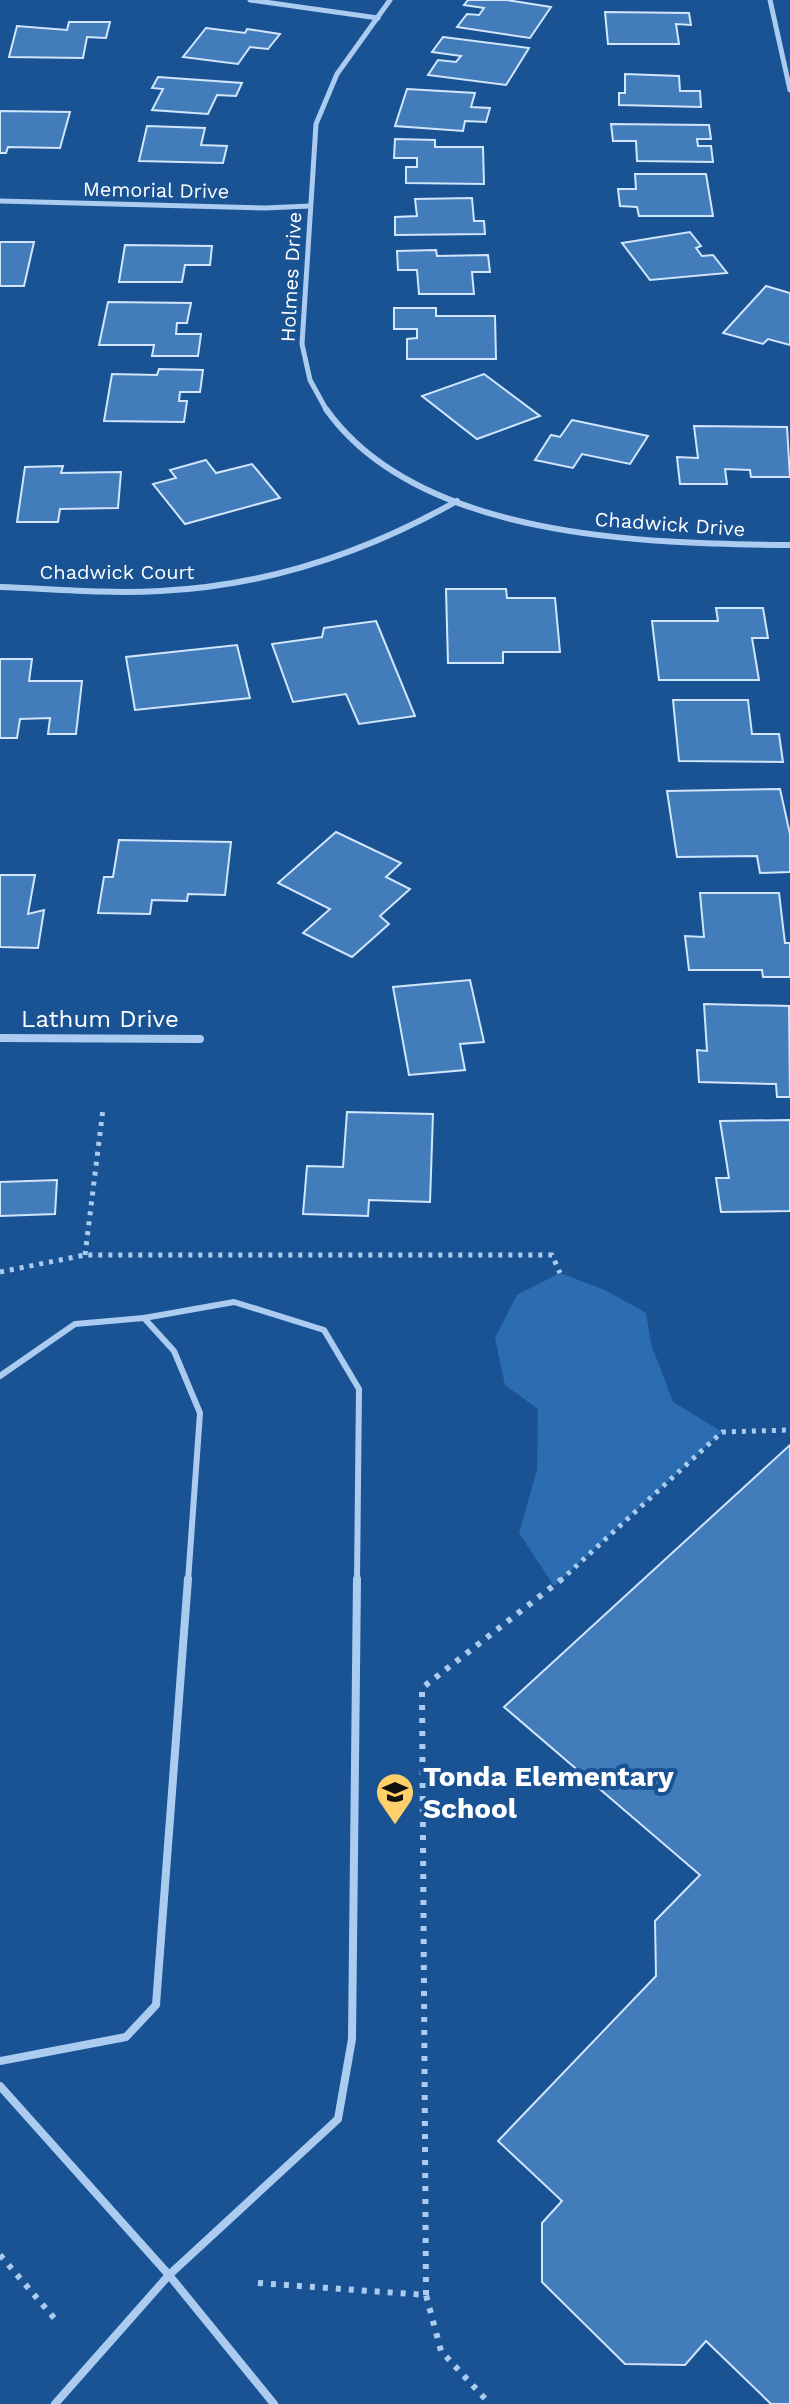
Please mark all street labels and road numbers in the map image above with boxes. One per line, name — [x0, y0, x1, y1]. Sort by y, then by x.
street label: Memorial Drive — [83, 177, 229, 203]
street label: Holmes Drive — [276, 211, 306, 343]
street label: Chadwick Drive — [594, 507, 746, 541]
street label: Chadwick Court — [40, 560, 195, 584]
street label: Lathum Drive — [21, 1005, 179, 1033]

